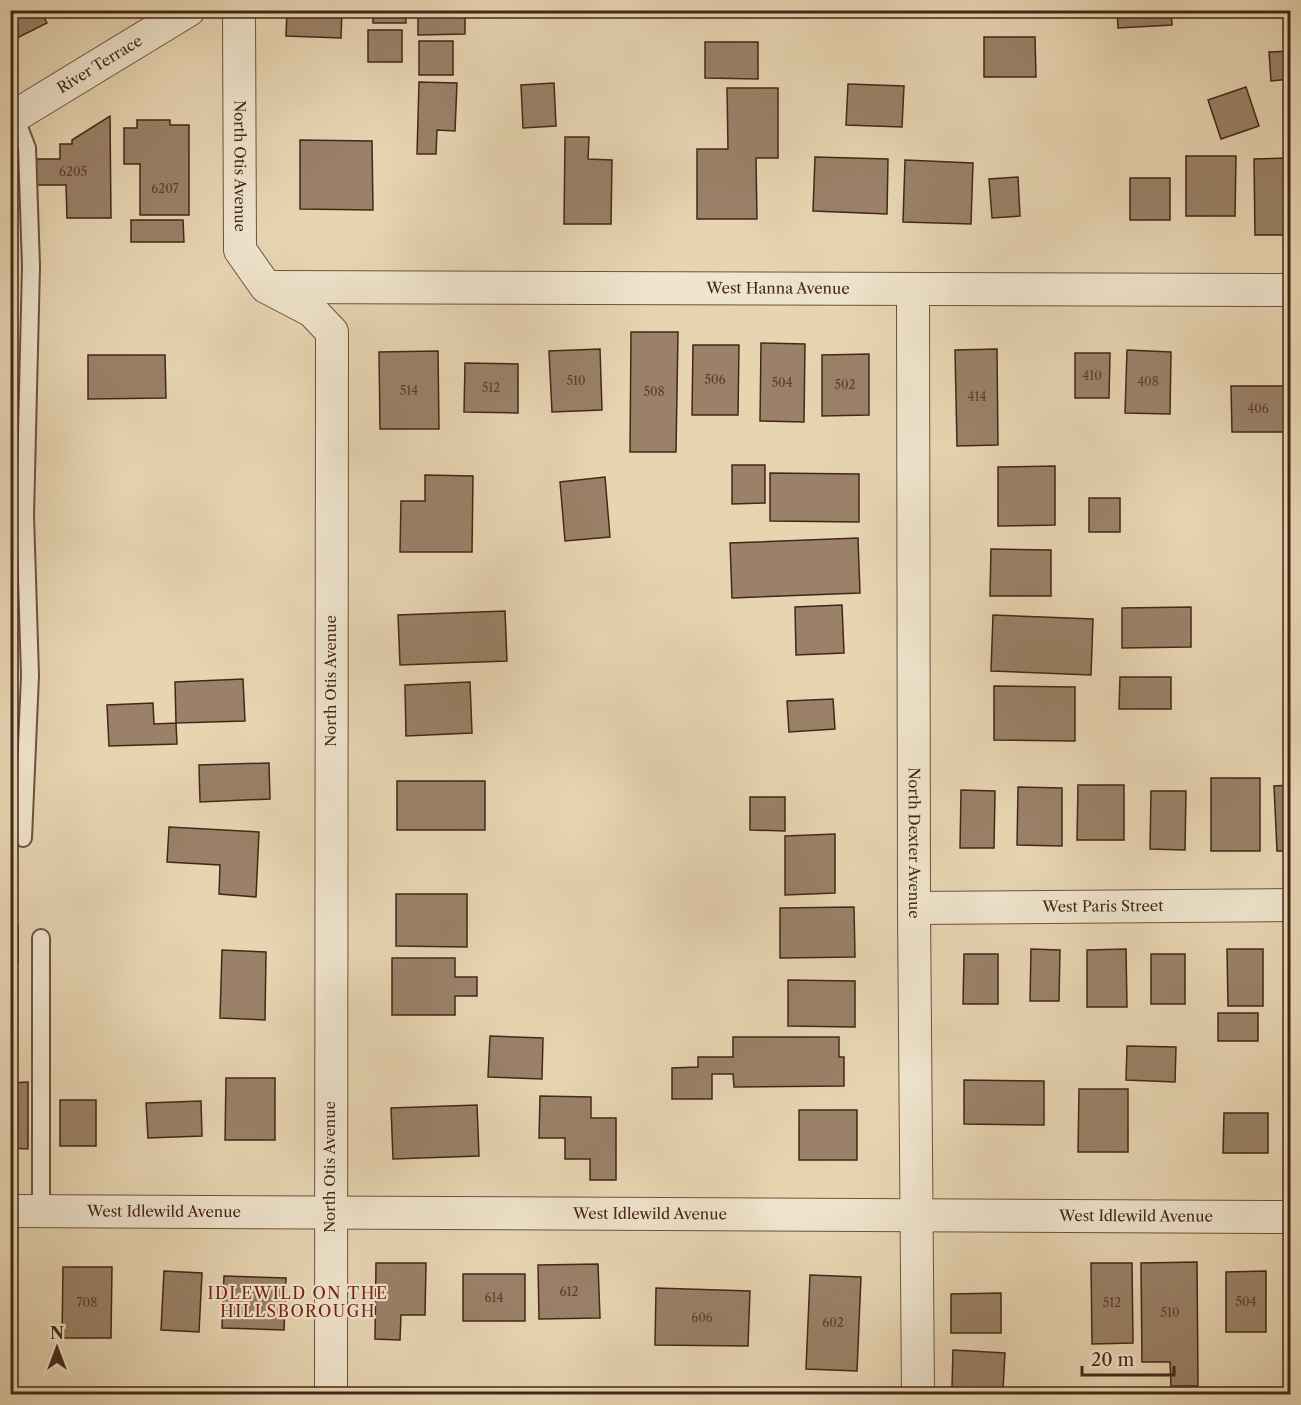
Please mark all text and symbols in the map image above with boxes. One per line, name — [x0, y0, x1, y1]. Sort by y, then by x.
street label: River Terrace — [53, 31, 145, 97]
street label: North Otis Avenue — [230, 100, 250, 232]
house number: 6205 — [59, 164, 87, 179]
house number: 6207 — [151, 181, 179, 196]
street label: West Hanna Avenue — [705, 278, 850, 298]
house number: 410 — [1082, 368, 1102, 383]
house number: 506 — [704, 372, 726, 387]
house number: 510 — [566, 373, 586, 388]
house number: 408 — [1137, 374, 1159, 389]
house number: 504 — [771, 375, 793, 390]
house number: 502 — [834, 377, 856, 392]
house number: 512 — [482, 380, 500, 395]
house number: 514 — [400, 383, 418, 398]
house number: 508 — [643, 384, 665, 399]
house number: 414 — [968, 389, 987, 404]
house number: 406 — [1247, 401, 1269, 416]
street label: North Otis Avenue — [321, 615, 340, 747]
street label: North Dexter Avenue — [905, 767, 924, 919]
street label: West Paris Street — [1041, 896, 1164, 916]
street label: North Otis Avenue — [320, 1101, 339, 1233]
street label: West Idlewild Avenue — [86, 1201, 241, 1221]
street label: West Idlewild Avenue — [572, 1204, 727, 1223]
street label: West Idlewild Avenue — [1058, 1206, 1213, 1226]
district label: IDLEWILD ON THE HILLSBOROUGH — [208, 1283, 389, 1321]
house number: 612 — [560, 1284, 579, 1299]
house number: 614 — [484, 1290, 504, 1305]
house number: 504 — [1235, 1294, 1257, 1309]
house number: 708 — [77, 1295, 97, 1310]
house number: 512 — [1103, 1295, 1121, 1310]
house number: 510 — [1160, 1305, 1180, 1320]
house number: 606 — [691, 1310, 713, 1325]
house number: 602 — [822, 1315, 844, 1330]
north arrow — [27, 1318, 87, 1378]
text: N — [50, 1323, 64, 1343]
scale bar — [1082, 1339, 1174, 1377]
text: 20 m — [1091, 1349, 1135, 1371]

